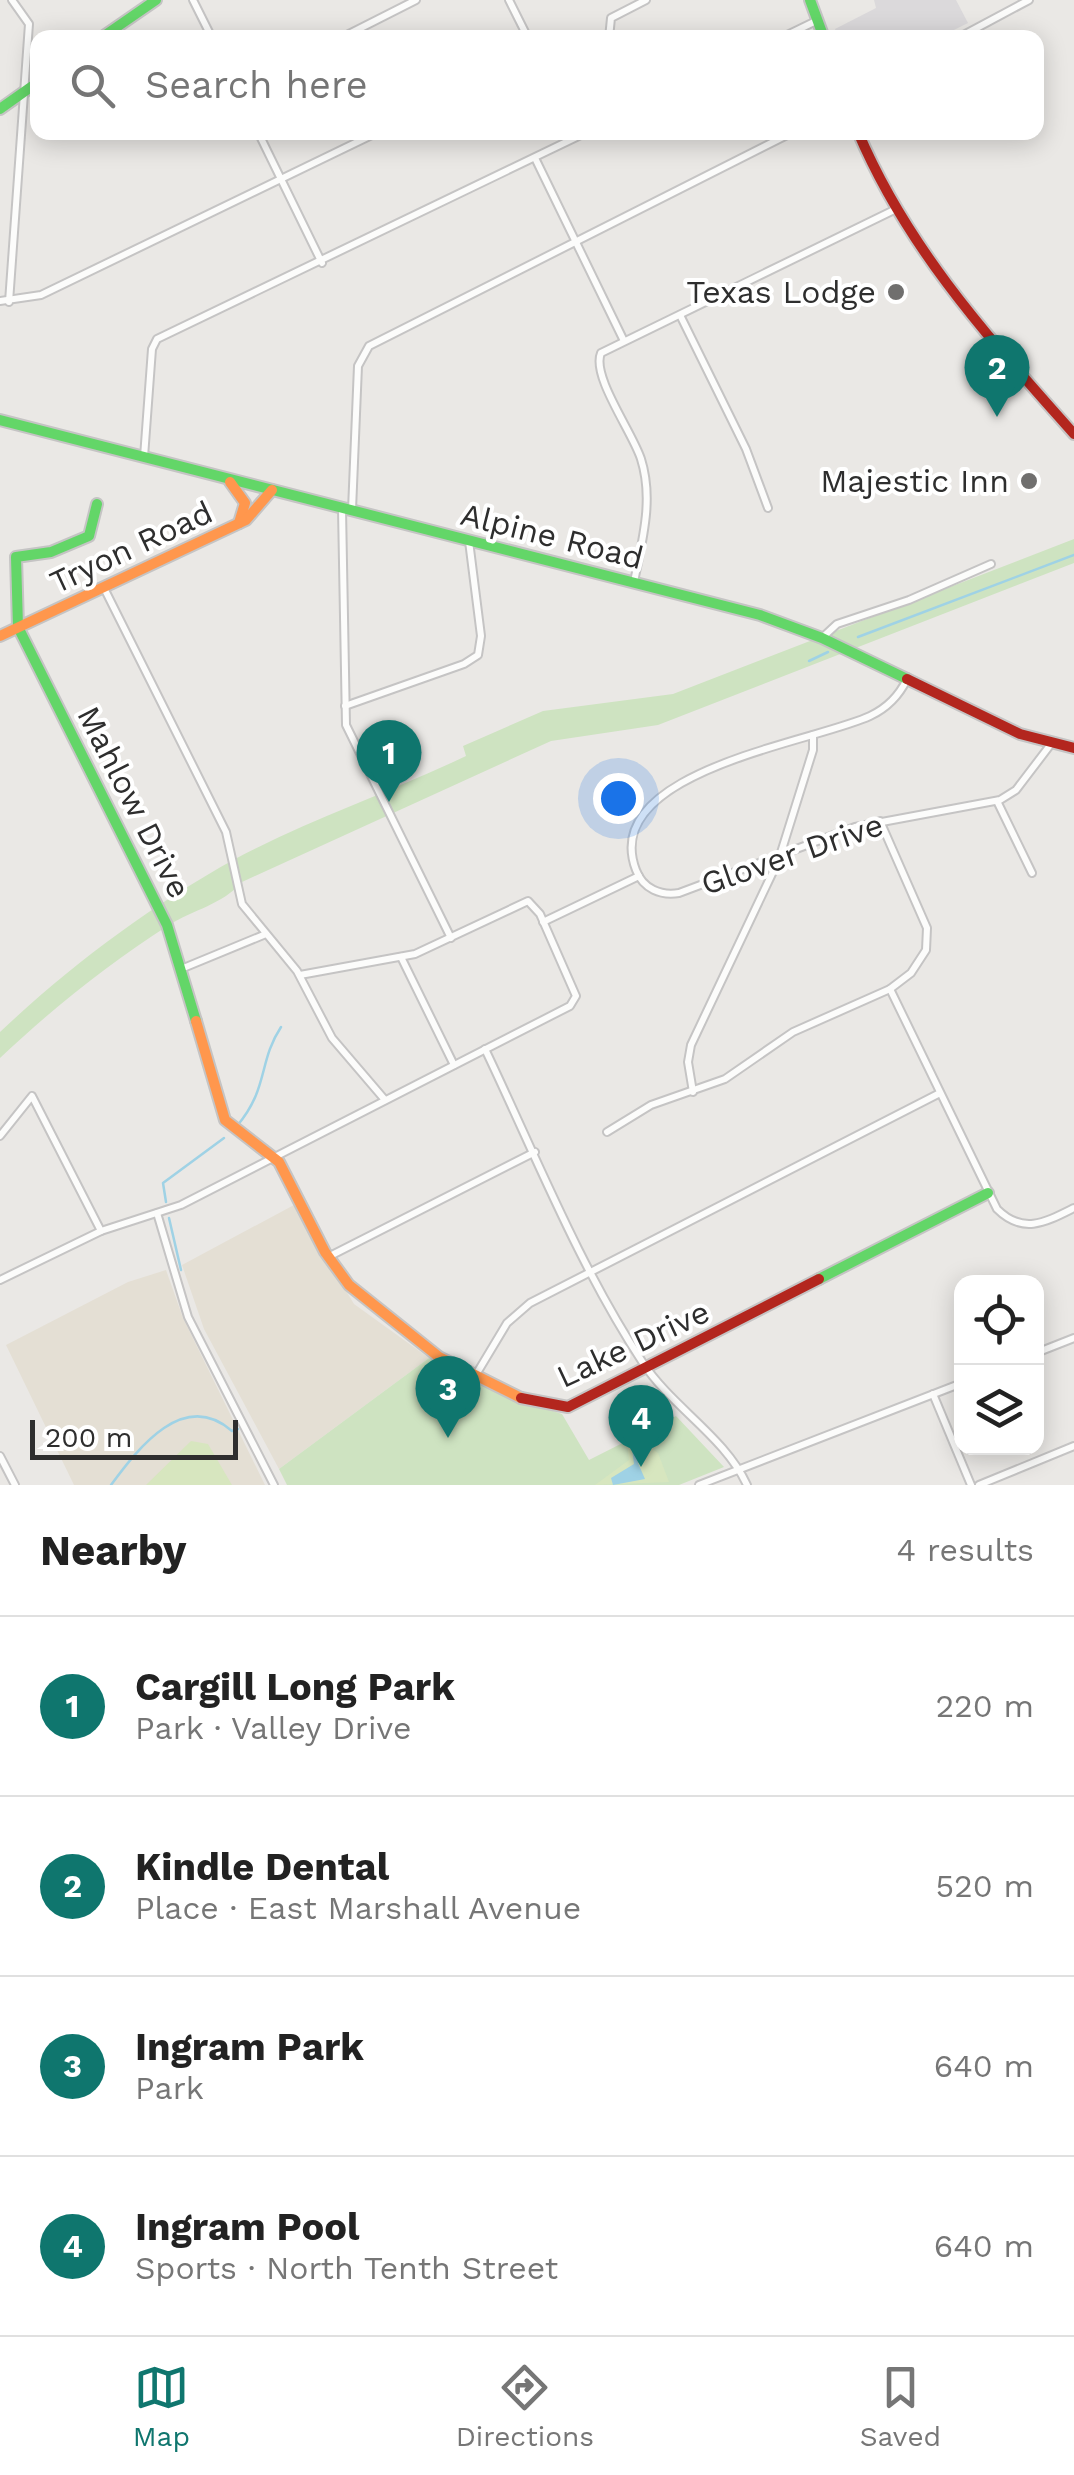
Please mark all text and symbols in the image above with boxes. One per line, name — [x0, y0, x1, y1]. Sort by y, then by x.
search box — [30, 30, 1044, 140]
icon: search — [65, 58, 120, 113]
text: Search here — [145, 63, 368, 107]
place label: Texas Lodge — [686, 273, 876, 311]
marker: Texas Lodge — [885, 281, 907, 303]
pin: 2 — [964, 334, 1030, 417]
place label: Majestic Inn — [820, 462, 1009, 500]
marker: Majestic Inn — [1018, 470, 1040, 492]
street label: Tryon Road — [44, 493, 218, 601]
street label: Alpine Road — [457, 495, 647, 577]
street label: Mahlow Drive — [69, 700, 199, 904]
pin: 1 — [356, 720, 422, 802]
your location — [593, 773, 644, 824]
street label: Glover Drive — [696, 805, 888, 903]
map controls — [954, 1275, 1044, 1455]
button: locate — [954, 1275, 1044, 1365]
street label: Lake Drive — [551, 1292, 715, 1396]
pin: 3 — [416, 1356, 480, 1438]
button: layers — [954, 1365, 1044, 1455]
pin: 4 — [608, 1384, 674, 1467]
scale bar — [30, 1415, 238, 1460]
text: 200 m — [45, 1421, 132, 1454]
text: Nearby — [40, 1526, 187, 1575]
text: 4 results — [896, 1531, 1034, 1569]
text: Cargill Long Park — [135, 1665, 455, 1709]
text: 1 — [66, 1687, 79, 1725]
text: 220 m — [935, 1687, 1034, 1725]
text: Park · Valley Drive — [135, 1709, 412, 1747]
text: Kindle Dental — [135, 1845, 389, 1889]
text: 2 — [63, 1867, 82, 1905]
text: 520 m — [935, 1867, 1034, 1905]
text: Place · East Marshall Avenue — [135, 1889, 581, 1927]
text: Ingram Park — [135, 2025, 364, 2069]
text: 3 — [63, 2047, 82, 2085]
text: 640 m — [934, 2047, 1034, 2085]
text: Park — [135, 2069, 204, 2107]
text: Ingram Pool — [135, 2205, 359, 2249]
text: 4 — [62, 2227, 83, 2265]
text: 640 m — [934, 2227, 1034, 2265]
text: Sports · North Tenth Street — [135, 2249, 558, 2287]
tab: Map — [133, 2360, 190, 2453]
tab: Directions — [456, 2360, 594, 2453]
tab: Saved — [860, 2360, 941, 2453]

